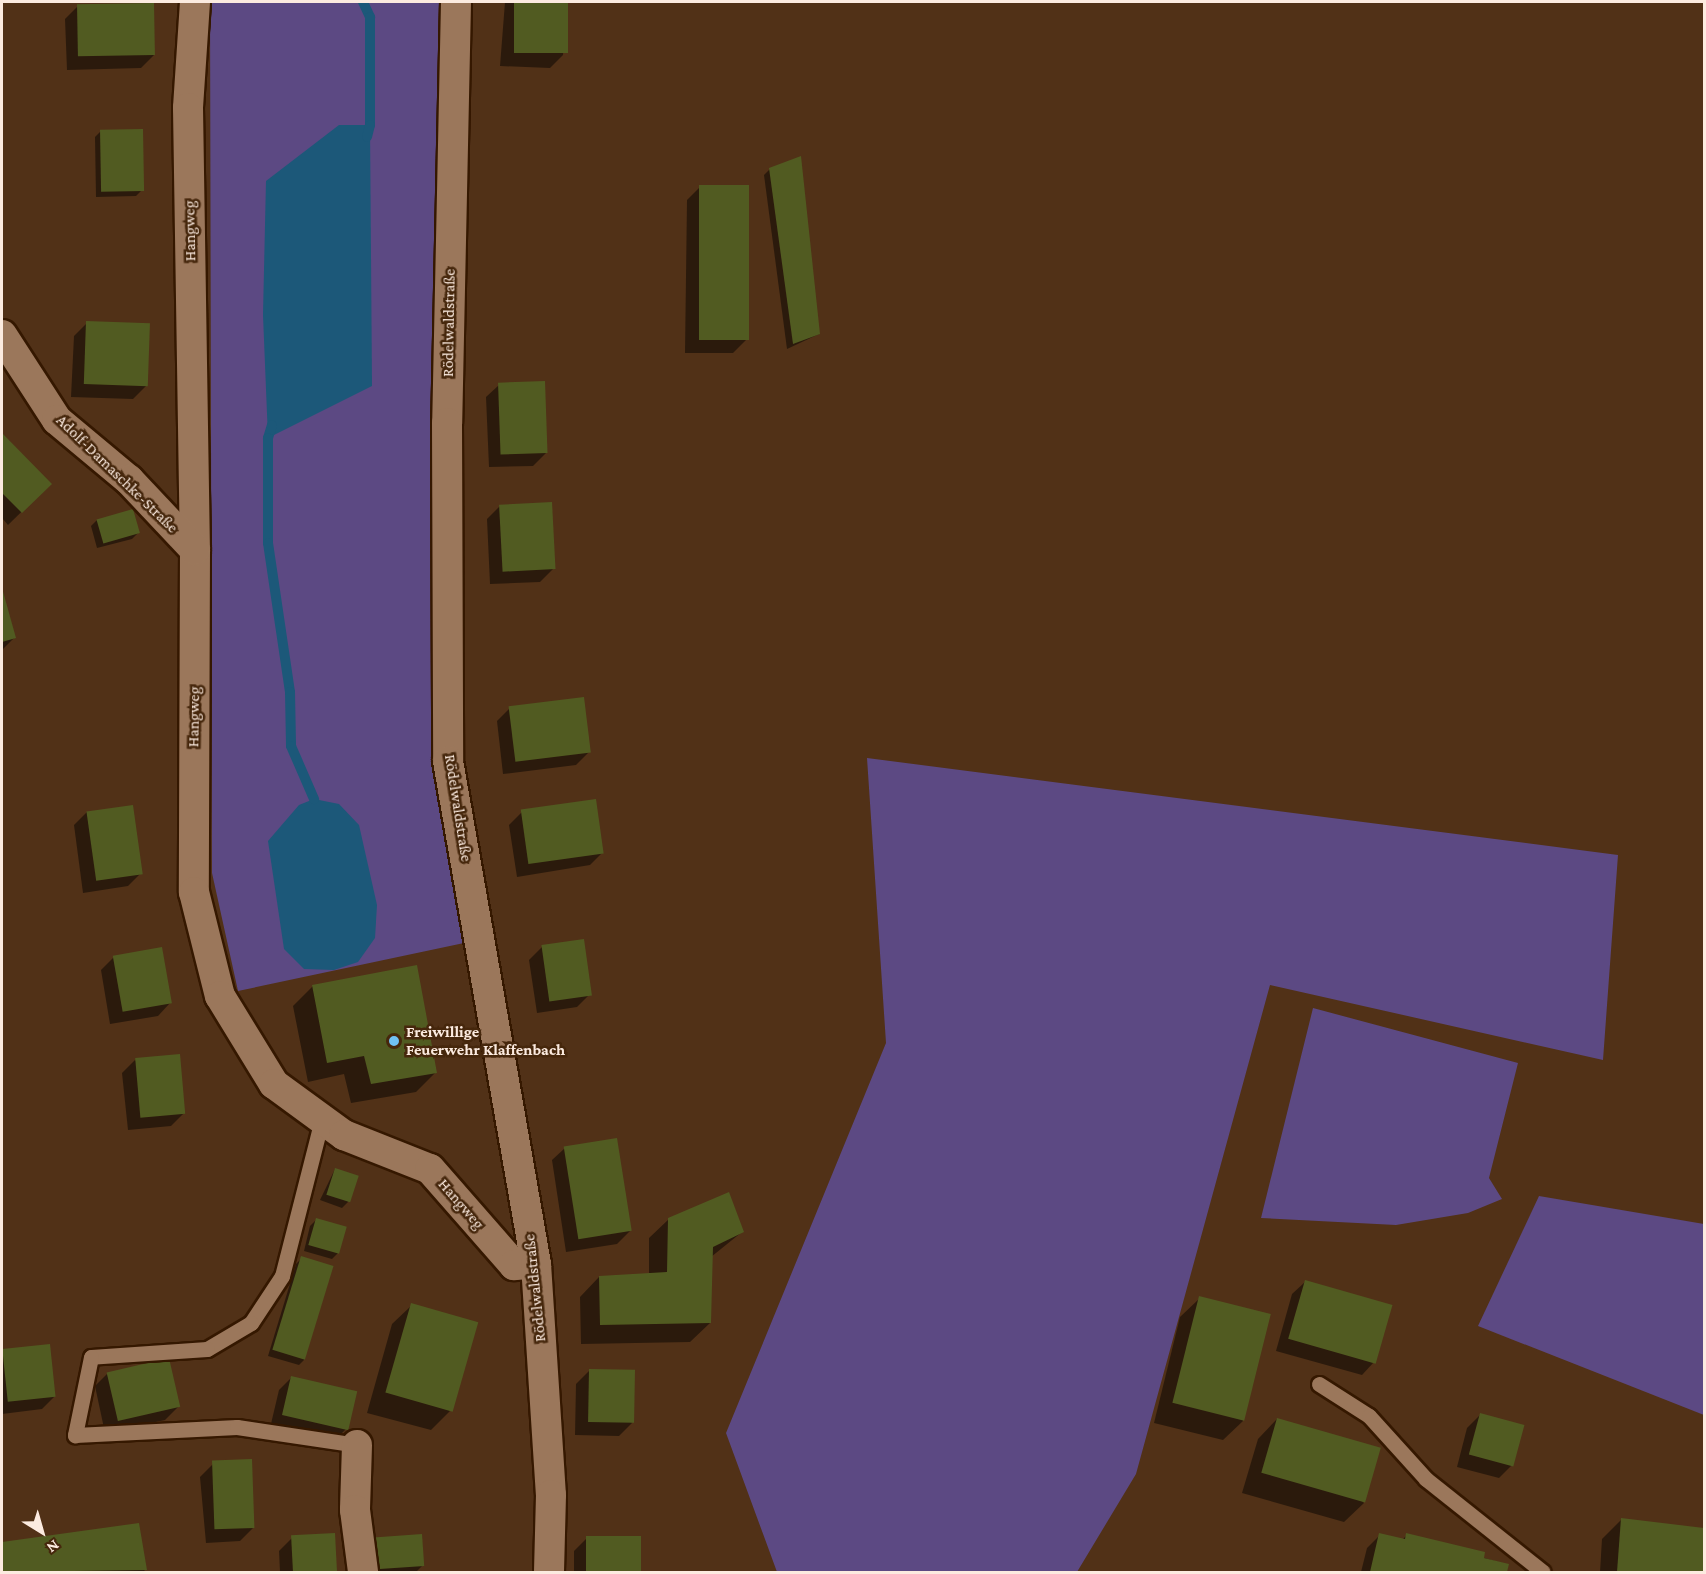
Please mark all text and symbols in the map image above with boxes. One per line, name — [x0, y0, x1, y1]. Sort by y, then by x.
street label: Hangweg — [180, 201, 200, 261]
street label: Rödelwaldstraße — [438, 269, 460, 377]
street label: Adolf-Damaschke-Straße — [52, 411, 182, 537]
street label: Hangweg — [184, 687, 204, 747]
street label: Rödelwaldstraße — [440, 753, 476, 863]
place label: Freiwillige Feuerwehr Klaffenbach — [406, 1022, 565, 1060]
marker: Freiwillige Feuerwehr Klaffenbach — [387, 1034, 401, 1048]
street label: Hangweg — [434, 1175, 488, 1233]
street label: Rödelwaldstraße — [520, 1233, 550, 1343]
north arrow — [12, 1502, 72, 1562]
text: N — [44, 1537, 63, 1557]

